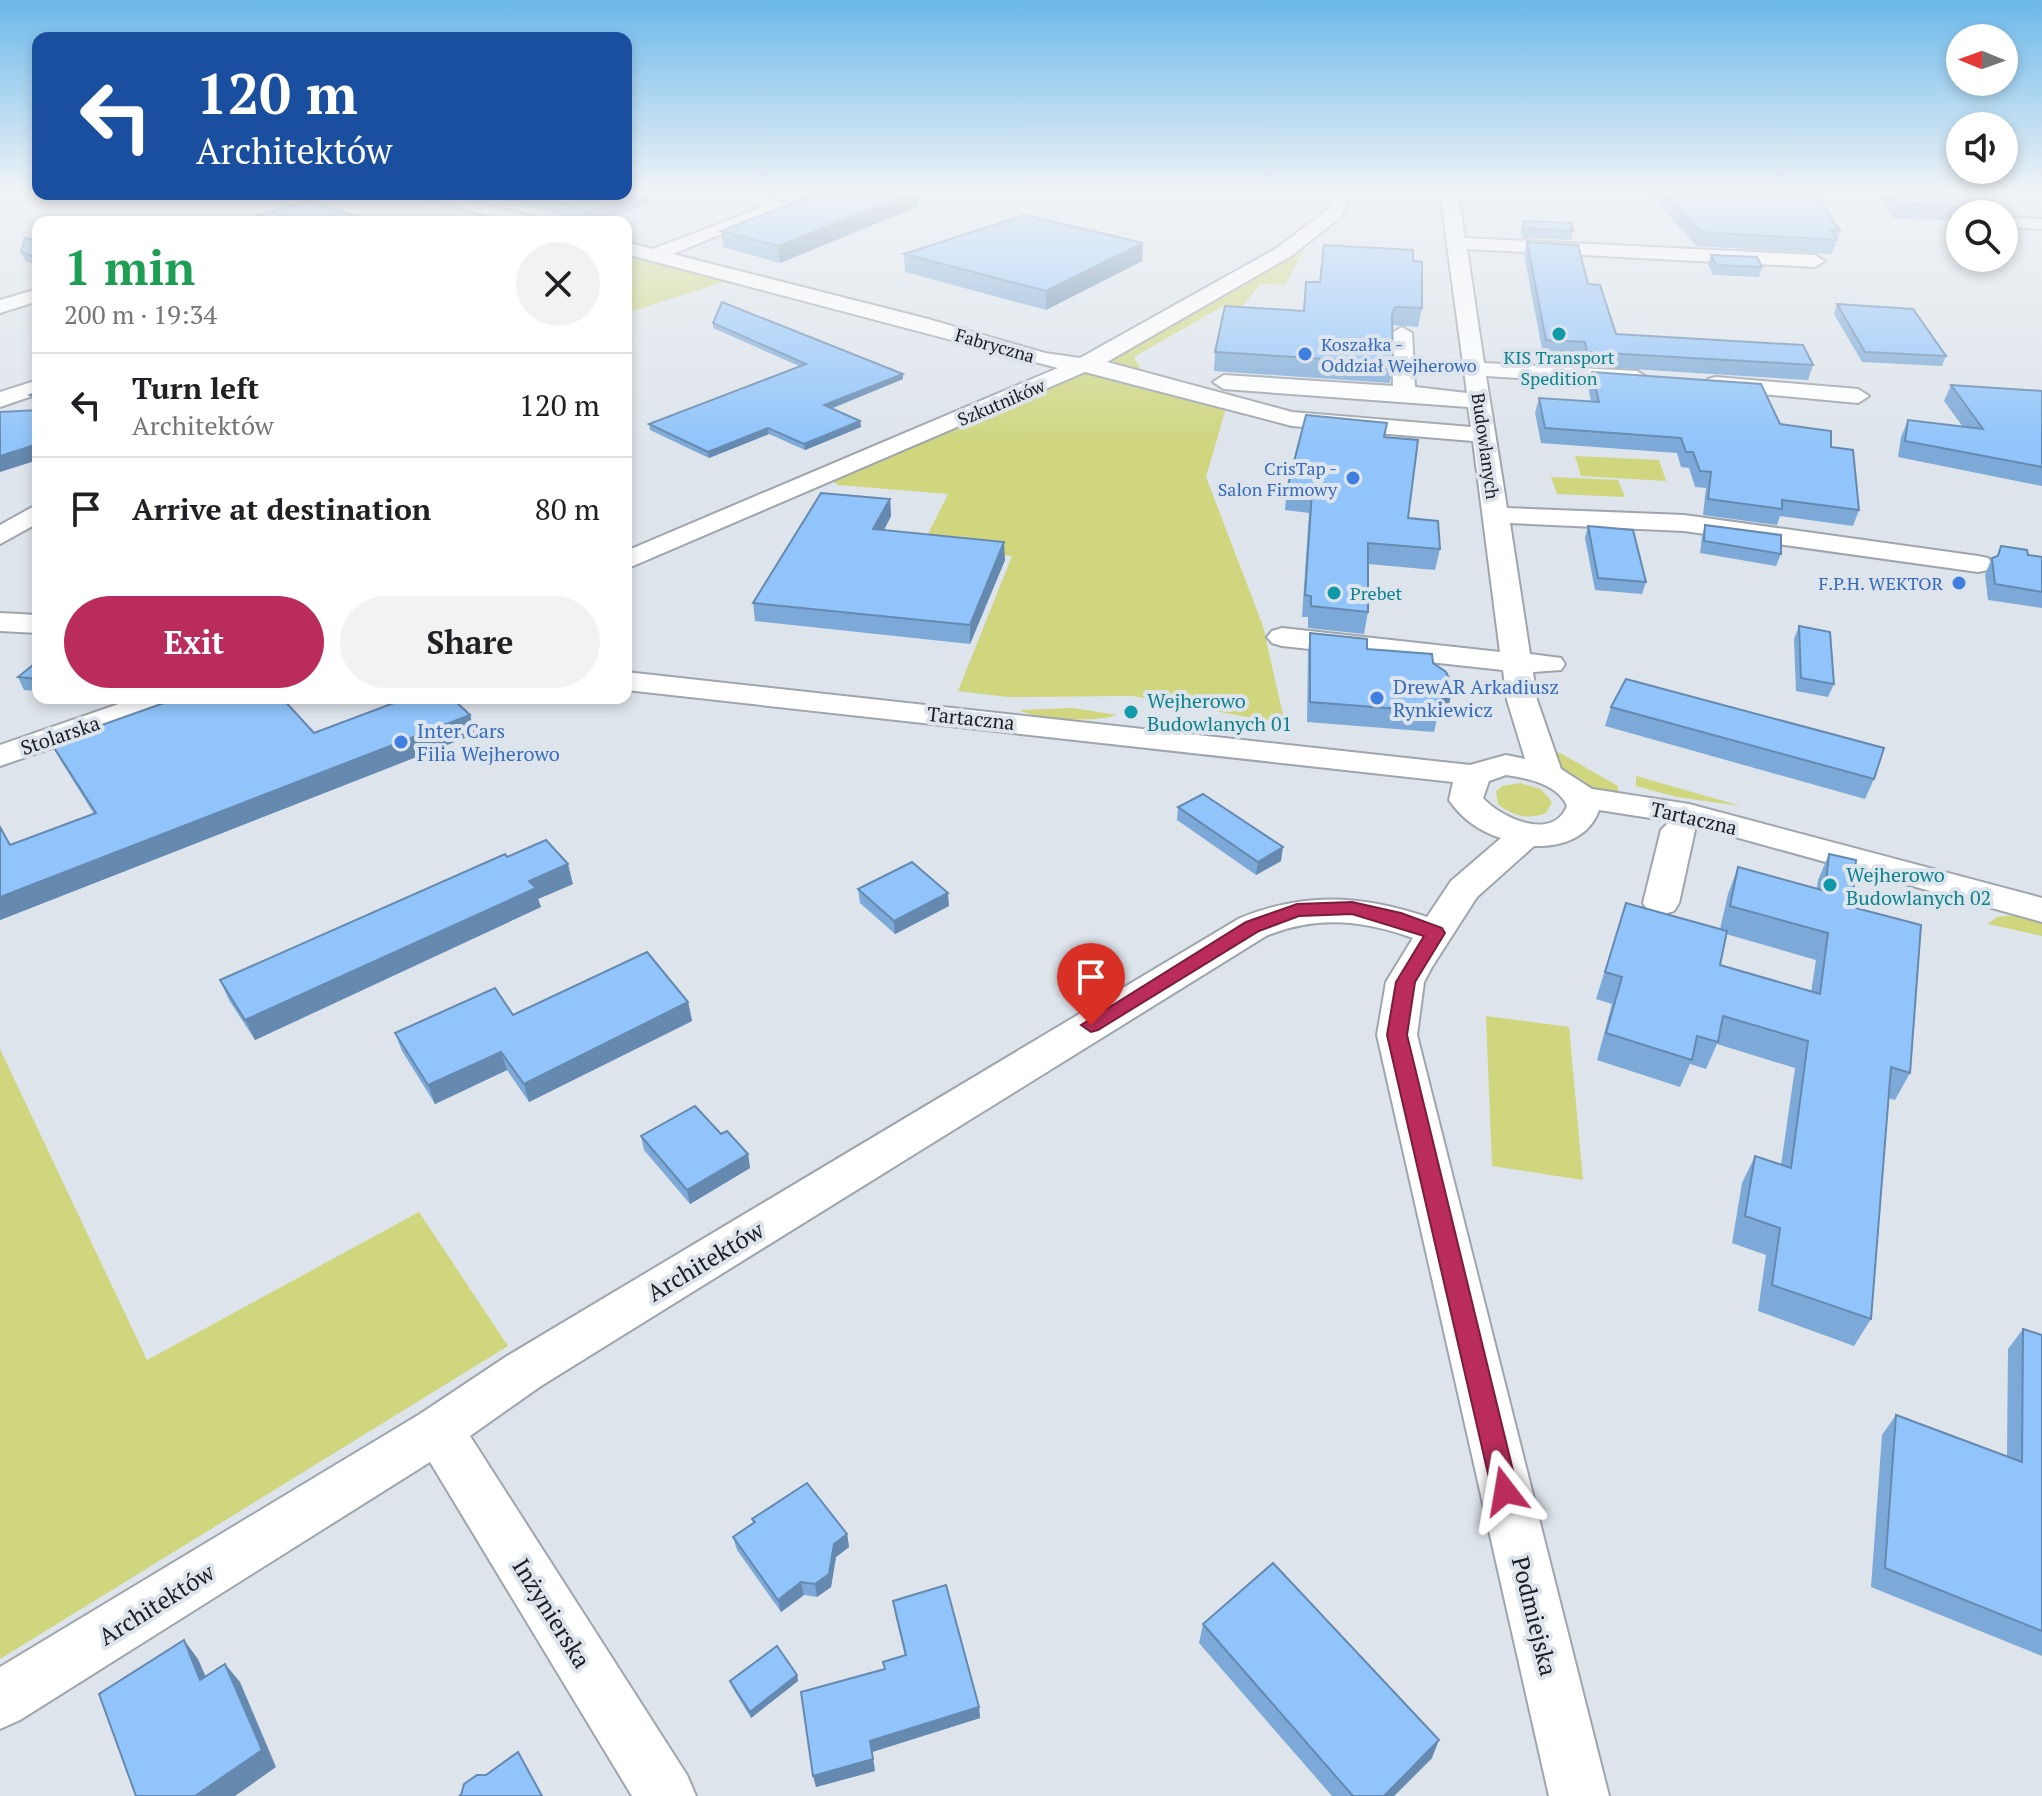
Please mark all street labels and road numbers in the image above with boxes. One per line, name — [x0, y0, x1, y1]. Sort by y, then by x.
street label: Fabryczna — [953, 322, 1037, 368]
street label: Szkutników — [954, 372, 1049, 431]
street label: Budowlanych — [1467, 391, 1505, 501]
street label: Tartaczna — [926, 700, 1016, 736]
street label: Stolarska — [17, 709, 103, 761]
street label: Tartaczna — [1648, 795, 1740, 841]
street label: Architektów — [641, 1213, 770, 1308]
street label: Inżynierska — [506, 1552, 598, 1674]
street label: Podmiejska — [1505, 1553, 1565, 1679]
street label: Architektów — [92, 1555, 220, 1652]

